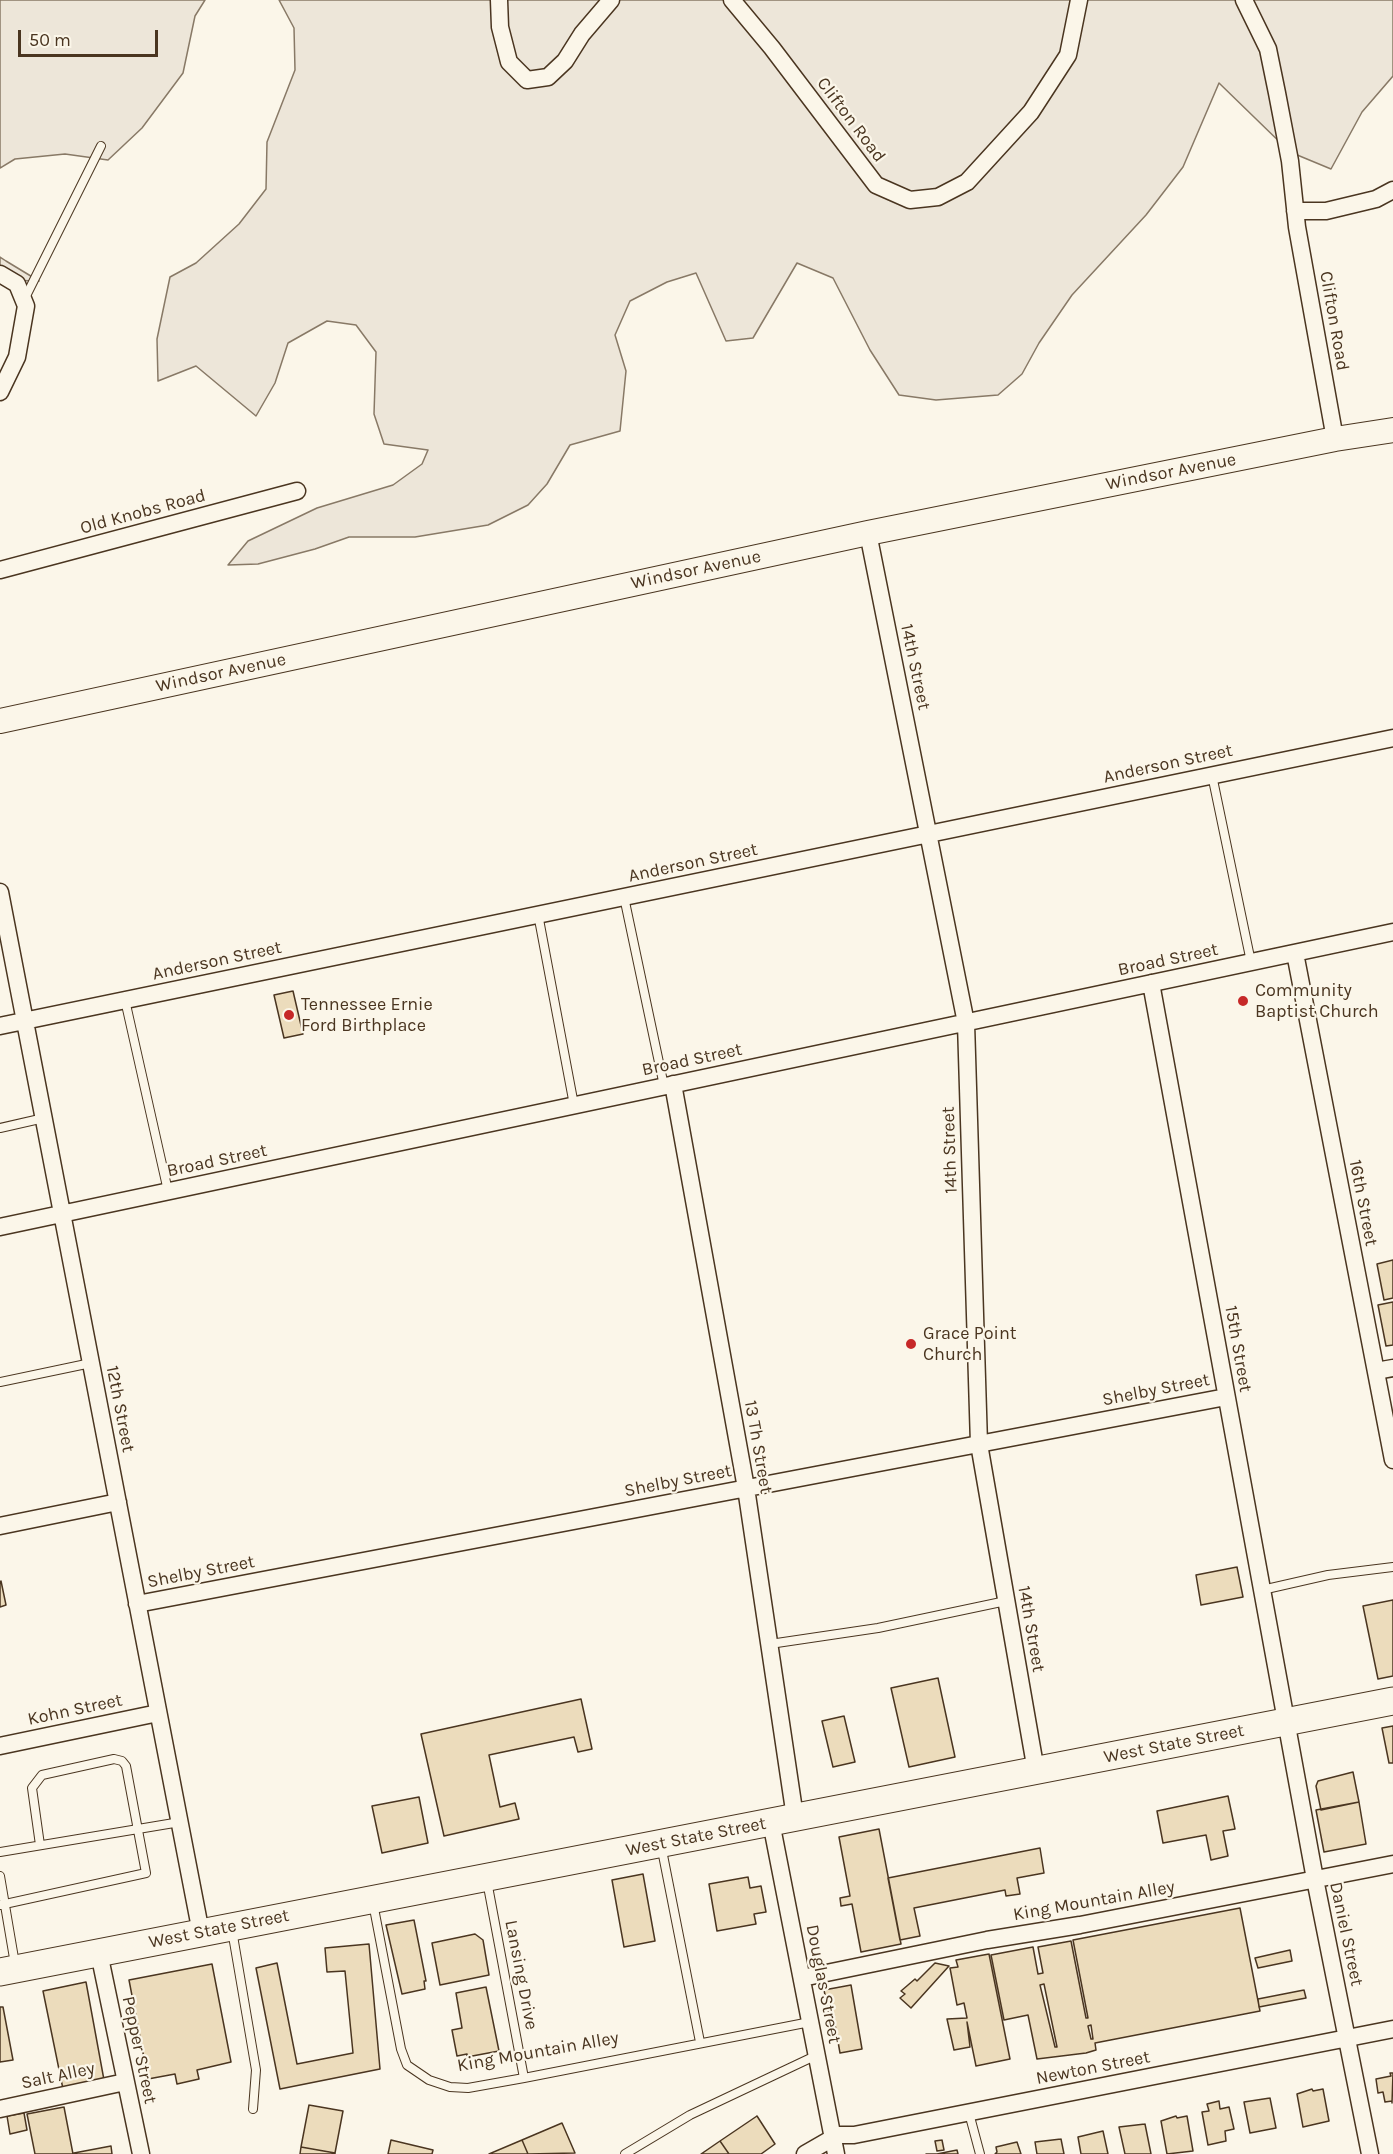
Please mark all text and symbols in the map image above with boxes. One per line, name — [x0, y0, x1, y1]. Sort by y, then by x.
scale bar — [21, 18, 160, 56]
text: 50 m — [29, 29, 71, 51]
street label: Clifton Road — [812, 73, 890, 167]
street label: Clifton Road — [1315, 269, 1353, 373]
street label: Windsor Avenue — [1104, 449, 1238, 495]
street label: Old Knobs Road — [78, 485, 208, 539]
street label: Windsor Avenue — [629, 546, 763, 594]
street label: 14th Street — [895, 622, 935, 712]
street label: Windsor Avenue — [154, 649, 288, 697]
street label: Anderson Street — [1101, 740, 1235, 788]
street label: Anderson Street — [626, 839, 760, 887]
street label: Anderson Street — [150, 937, 284, 985]
street label: Broad Street — [1116, 939, 1220, 981]
place label: Community Baptist Church — [1255, 980, 1379, 1022]
place label: Tennessee Ernie Ford Birthplace — [301, 994, 433, 1036]
marker: Community Baptist Church — [1236, 994, 1250, 1008]
marker: Tennessee Ernie Ford Birthplace — [282, 1008, 296, 1022]
street label: Broad Street — [640, 1039, 744, 1081]
street label: 14th Street — [938, 1106, 962, 1194]
street label: Broad Street — [165, 1140, 269, 1182]
street label: 16th Street — [1344, 1158, 1382, 1248]
street label: 15th Street — [1220, 1304, 1256, 1394]
place label: Grace Point Church — [923, 1323, 1017, 1366]
marker: Grace Point Church — [904, 1337, 918, 1351]
street label: 12th Street — [101, 1364, 139, 1454]
street label: Shelby Street — [1101, 1369, 1211, 1411]
street label: 13 Th Street — [739, 1399, 777, 1495]
street label: Shelby Street — [623, 1460, 733, 1502]
street label: Shelby Street — [146, 1551, 256, 1593]
street label: 14th Street — [1013, 1584, 1049, 1674]
street label: Kohn Street — [26, 1689, 124, 1731]
street label: West State Street — [1102, 1720, 1246, 1768]
street label: West State Street — [624, 1813, 768, 1861]
street label: King Mountain Alley — [1012, 1876, 1176, 1926]
street label: Daniel Street — [1324, 1880, 1368, 1988]
street label: West State Street — [147, 1905, 291, 1953]
street label: Lansing Drive — [500, 1918, 542, 2032]
street label: Douglas Street — [801, 1923, 845, 2045]
street label: Pepper Street — [117, 1994, 161, 2106]
street label: King Mountain Alley — [456, 2027, 620, 2077]
street label: Newton Street — [1034, 2046, 1152, 2090]
street label: Salt Alley — [19, 2058, 97, 2094]

